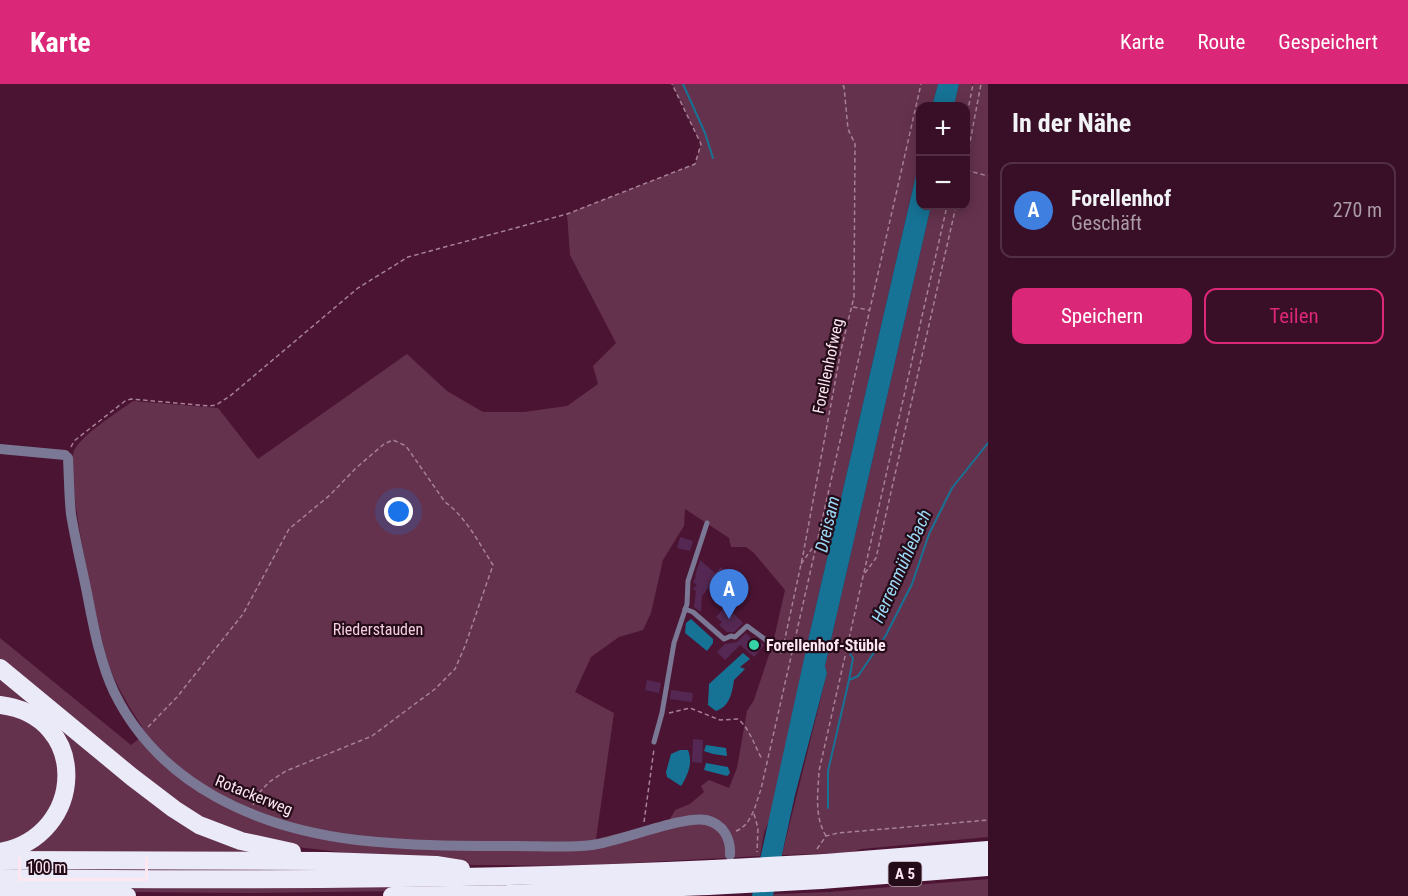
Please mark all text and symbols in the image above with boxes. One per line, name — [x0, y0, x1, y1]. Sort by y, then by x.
text: Karte — [30, 26, 91, 59]
text: Karte — [1120, 30, 1164, 54]
text: Route — [1197, 30, 1245, 54]
text: Gespeichert — [1278, 30, 1378, 54]
map controls — [916, 102, 970, 210]
button: + — [916, 102, 970, 156]
text: In der Nähe — [1012, 108, 1131, 138]
button: − — [916, 156, 970, 210]
text: Forellenhof — [1071, 186, 1171, 211]
text: A — [1028, 198, 1039, 222]
text: 270 m — [1333, 198, 1382, 222]
text: Geschäft — [1071, 211, 1142, 235]
button: Speichern — [1012, 288, 1192, 344]
button: Teilen — [1204, 288, 1384, 344]
street label: Forellenhofweg — [809, 317, 847, 415]
water label: Dreisam — [810, 494, 844, 554]
your location — [384, 497, 413, 526]
water label: Herrenmühlebach — [867, 506, 935, 626]
pin: A — [710, 570, 748, 619]
park label: Riederstauden — [333, 620, 423, 639]
place label: Forellenhof-Stüble — [766, 636, 886, 655]
marker: Forellenhof-Stüble — [747, 638, 761, 652]
street label: Rotackerweg — [213, 771, 295, 819]
scale bar — [18, 854, 148, 882]
text: 100 m — [27, 858, 66, 877]
road number: A 5 — [888, 862, 922, 886]

